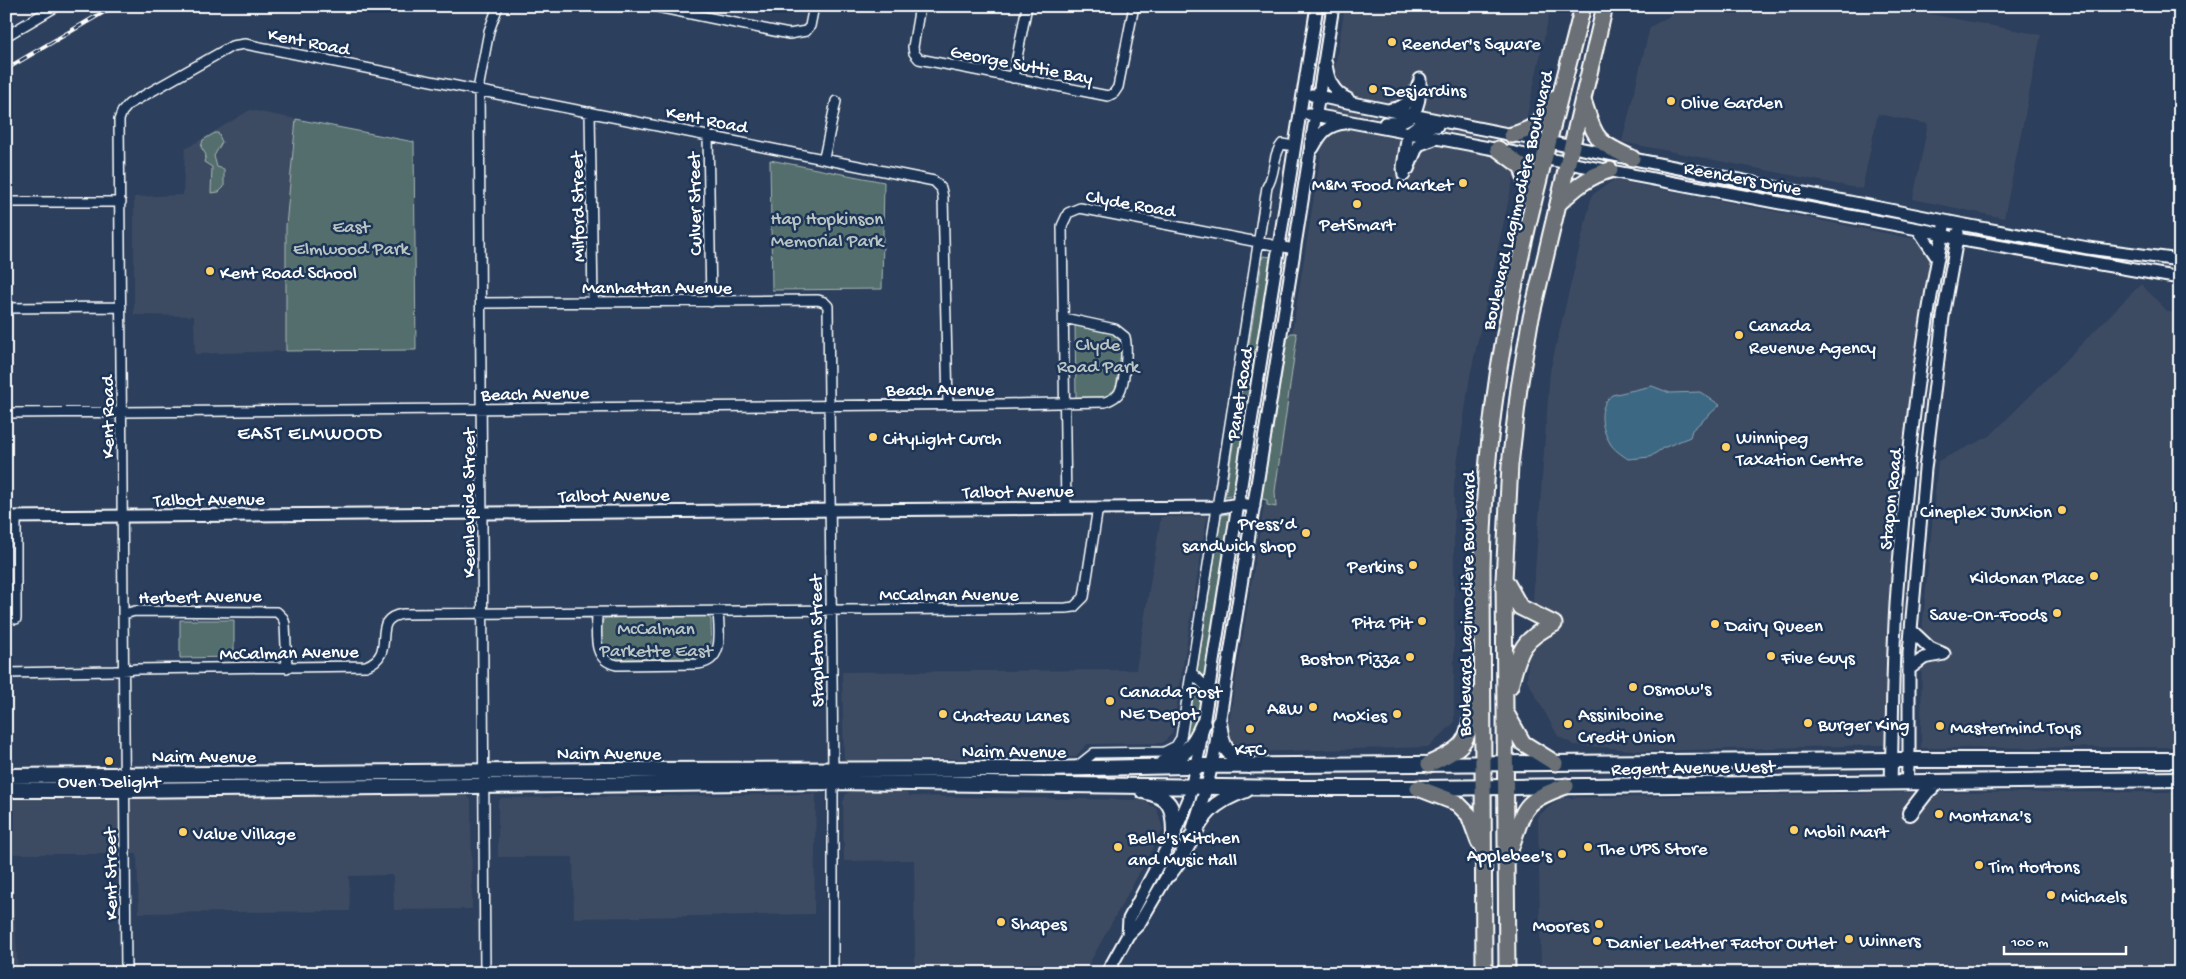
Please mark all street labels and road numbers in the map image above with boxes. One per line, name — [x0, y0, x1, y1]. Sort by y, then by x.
street label: Kent Road — [265, 24, 353, 63]
street label: George Suttie Bay — [948, 41, 1095, 92]
street label: Boulevard Lagimodière Boulevard — [1478, 67, 1561, 333]
street label: Kent Road — [663, 102, 751, 141]
street label: Milford Street — [567, 149, 592, 262]
street label: Culver Street — [684, 150, 709, 256]
street label: Reenders Drive — [1682, 158, 1803, 203]
street label: Clyde Road — [1084, 186, 1179, 225]
street label: Manhattan Avenue — [582, 278, 732, 301]
street label: Panet Road — [1223, 345, 1260, 444]
street label: Kent Road — [98, 374, 121, 459]
street label: Beach Avenue — [885, 380, 994, 403]
street label: Beach Avenue — [480, 383, 590, 408]
street label: Keenleyside Street — [459, 426, 482, 578]
street label: Stapon Road — [1876, 446, 1909, 551]
street label: Boulevard Lagimodière Boulevard — [1455, 470, 1482, 738]
street label: Talbot Avenue — [961, 481, 1074, 506]
street label: Talbot Avenue — [557, 485, 670, 510]
street label: Talbot Avenue — [152, 489, 265, 514]
street label: Stapleton Street — [806, 572, 831, 707]
street label: McCalman Avenue — [879, 585, 1019, 608]
street label: Herbert Avenue — [138, 586, 262, 611]
street label: McCalman Avenue — [219, 642, 359, 667]
street label: Nairn Avenue — [962, 742, 1066, 765]
street label: Nairn Avenue — [557, 744, 661, 767]
street label: Nairn Avenue — [152, 747, 256, 770]
street label: Regent Avenue West — [1611, 757, 1777, 782]
street label: Kent Street — [100, 825, 125, 920]

